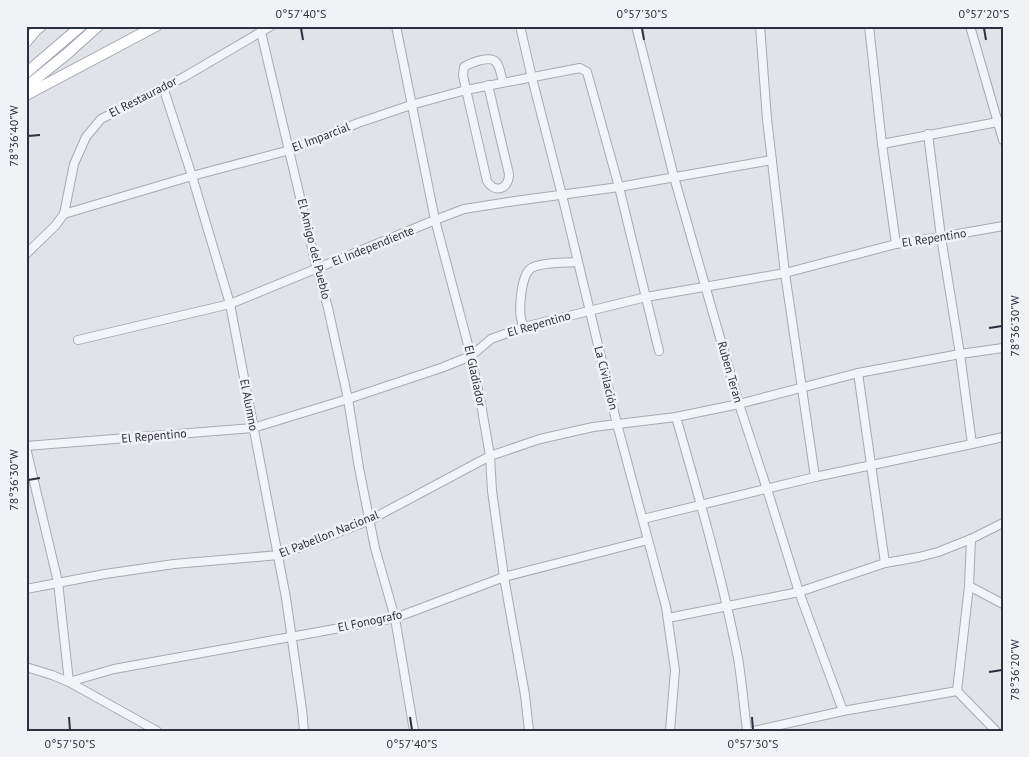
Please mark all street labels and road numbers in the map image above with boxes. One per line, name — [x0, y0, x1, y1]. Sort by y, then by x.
street label: El Restaurador — [106, 73, 179, 120]
street label: El Imparcial — [290, 118, 352, 154]
street label: El Amigo del Pueblo — [295, 197, 334, 301]
street label: El Independiente — [330, 222, 416, 269]
street label: El Repentino — [901, 225, 967, 250]
street label: El Repentino — [505, 307, 572, 340]
street label: Ruben Teran — [715, 339, 746, 404]
street label: El Gladiador — [462, 344, 489, 408]
street label: La Civilación — [591, 344, 622, 411]
street label: El Alumno — [237, 378, 262, 432]
street label: El Repentino — [121, 425, 187, 446]
street label: El Pabellon Nacional — [277, 506, 381, 560]
street label: El Fonografo — [336, 606, 403, 635]

